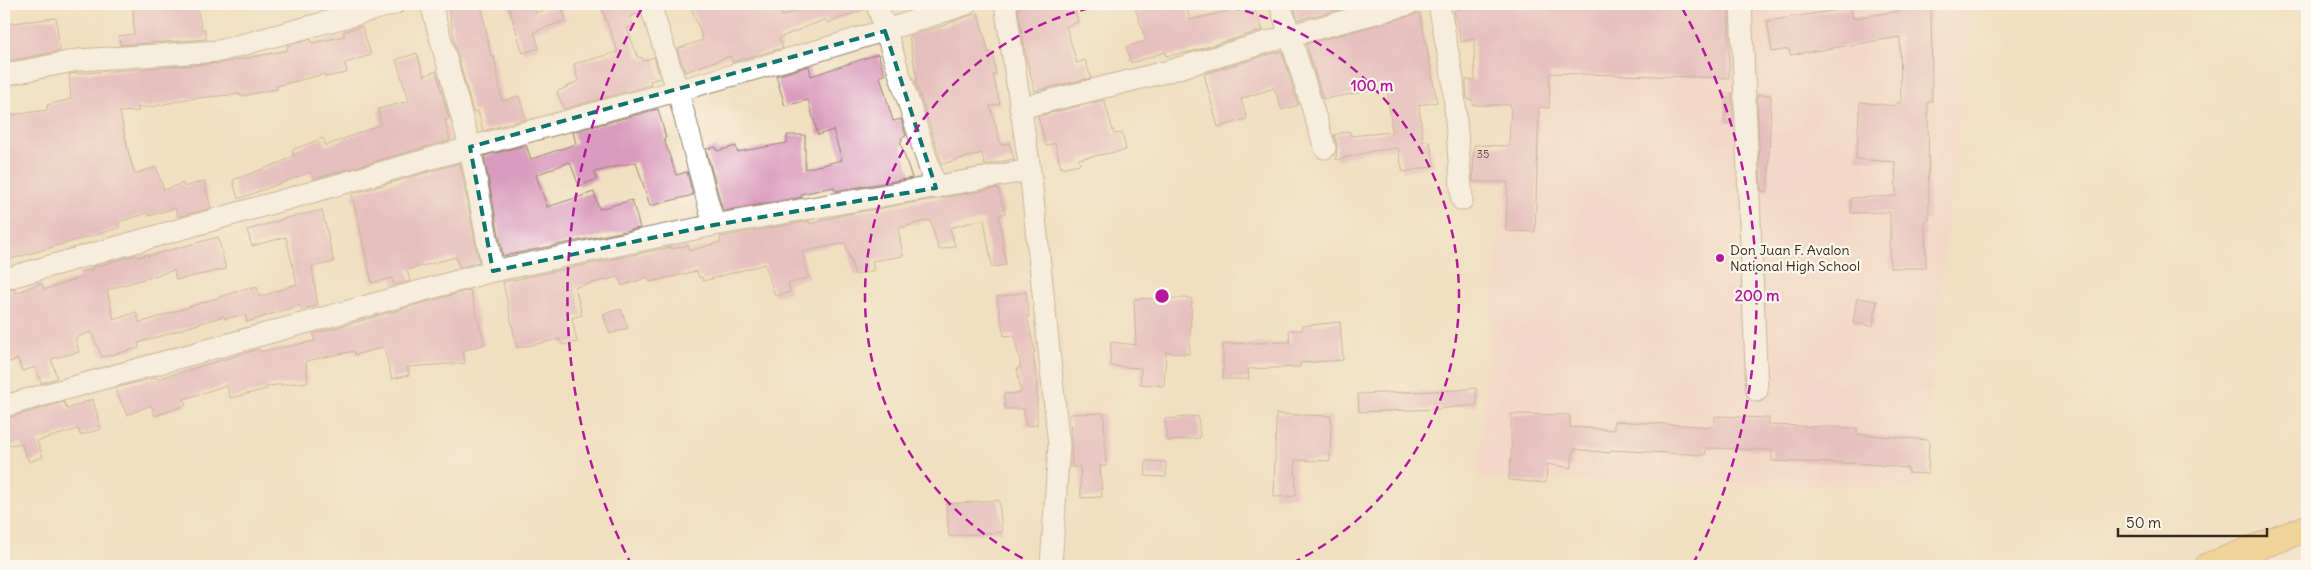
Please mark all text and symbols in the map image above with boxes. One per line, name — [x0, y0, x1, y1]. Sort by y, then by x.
text: 100 m — [1351, 76, 1393, 95]
house number: 35 — [1477, 147, 1489, 161]
place label: Don Juan F. Avalon National High School — [1730, 241, 1860, 275]
marker: Don Juan F. Avalon National High School — [1714, 252, 1726, 264]
text: 200 m — [1735, 286, 1779, 305]
centre of rings — [1153, 287, 1171, 305]
scale bar — [2118, 505, 2267, 537]
text: 50 m — [2126, 513, 2161, 532]

